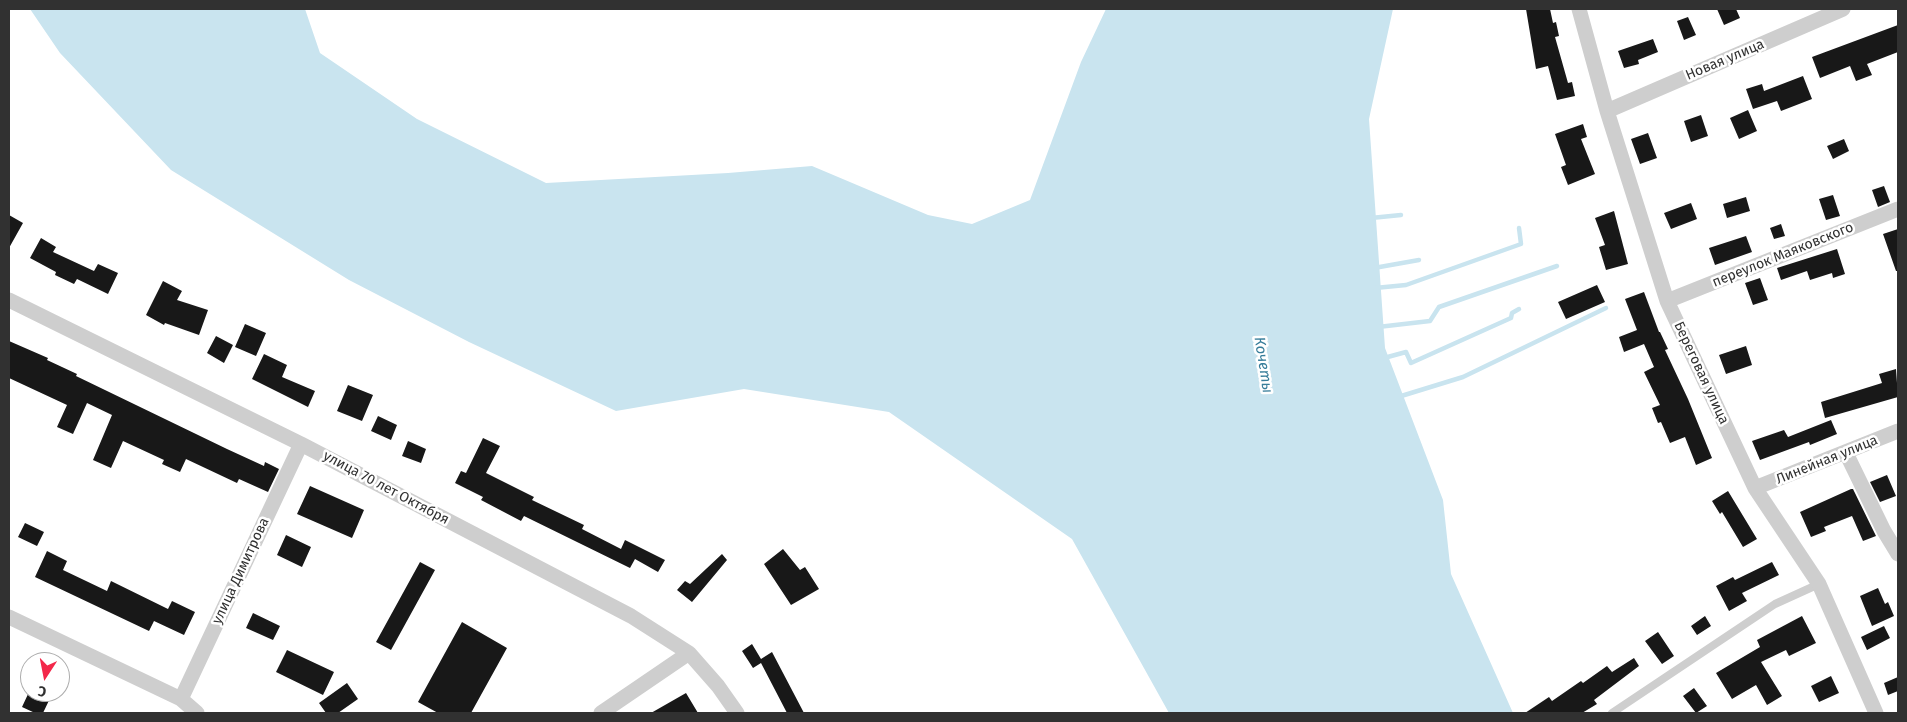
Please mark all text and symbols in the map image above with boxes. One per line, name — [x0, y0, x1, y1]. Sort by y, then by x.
street label: Новая улица — [1683, 36, 1767, 84]
street label: переулок Маяковского — [1710, 219, 1856, 291]
street label: Береговая улица — [1670, 319, 1732, 427]
water label: Кочеты — [1250, 336, 1276, 394]
street label: Линейная улица — [1774, 432, 1880, 488]
street label: улица 70 лет Октября — [320, 448, 452, 528]
street label: улица Димитрова — [209, 515, 273, 627]
north arrow — [20, 652, 70, 702]
text: С — [37, 682, 48, 700]

